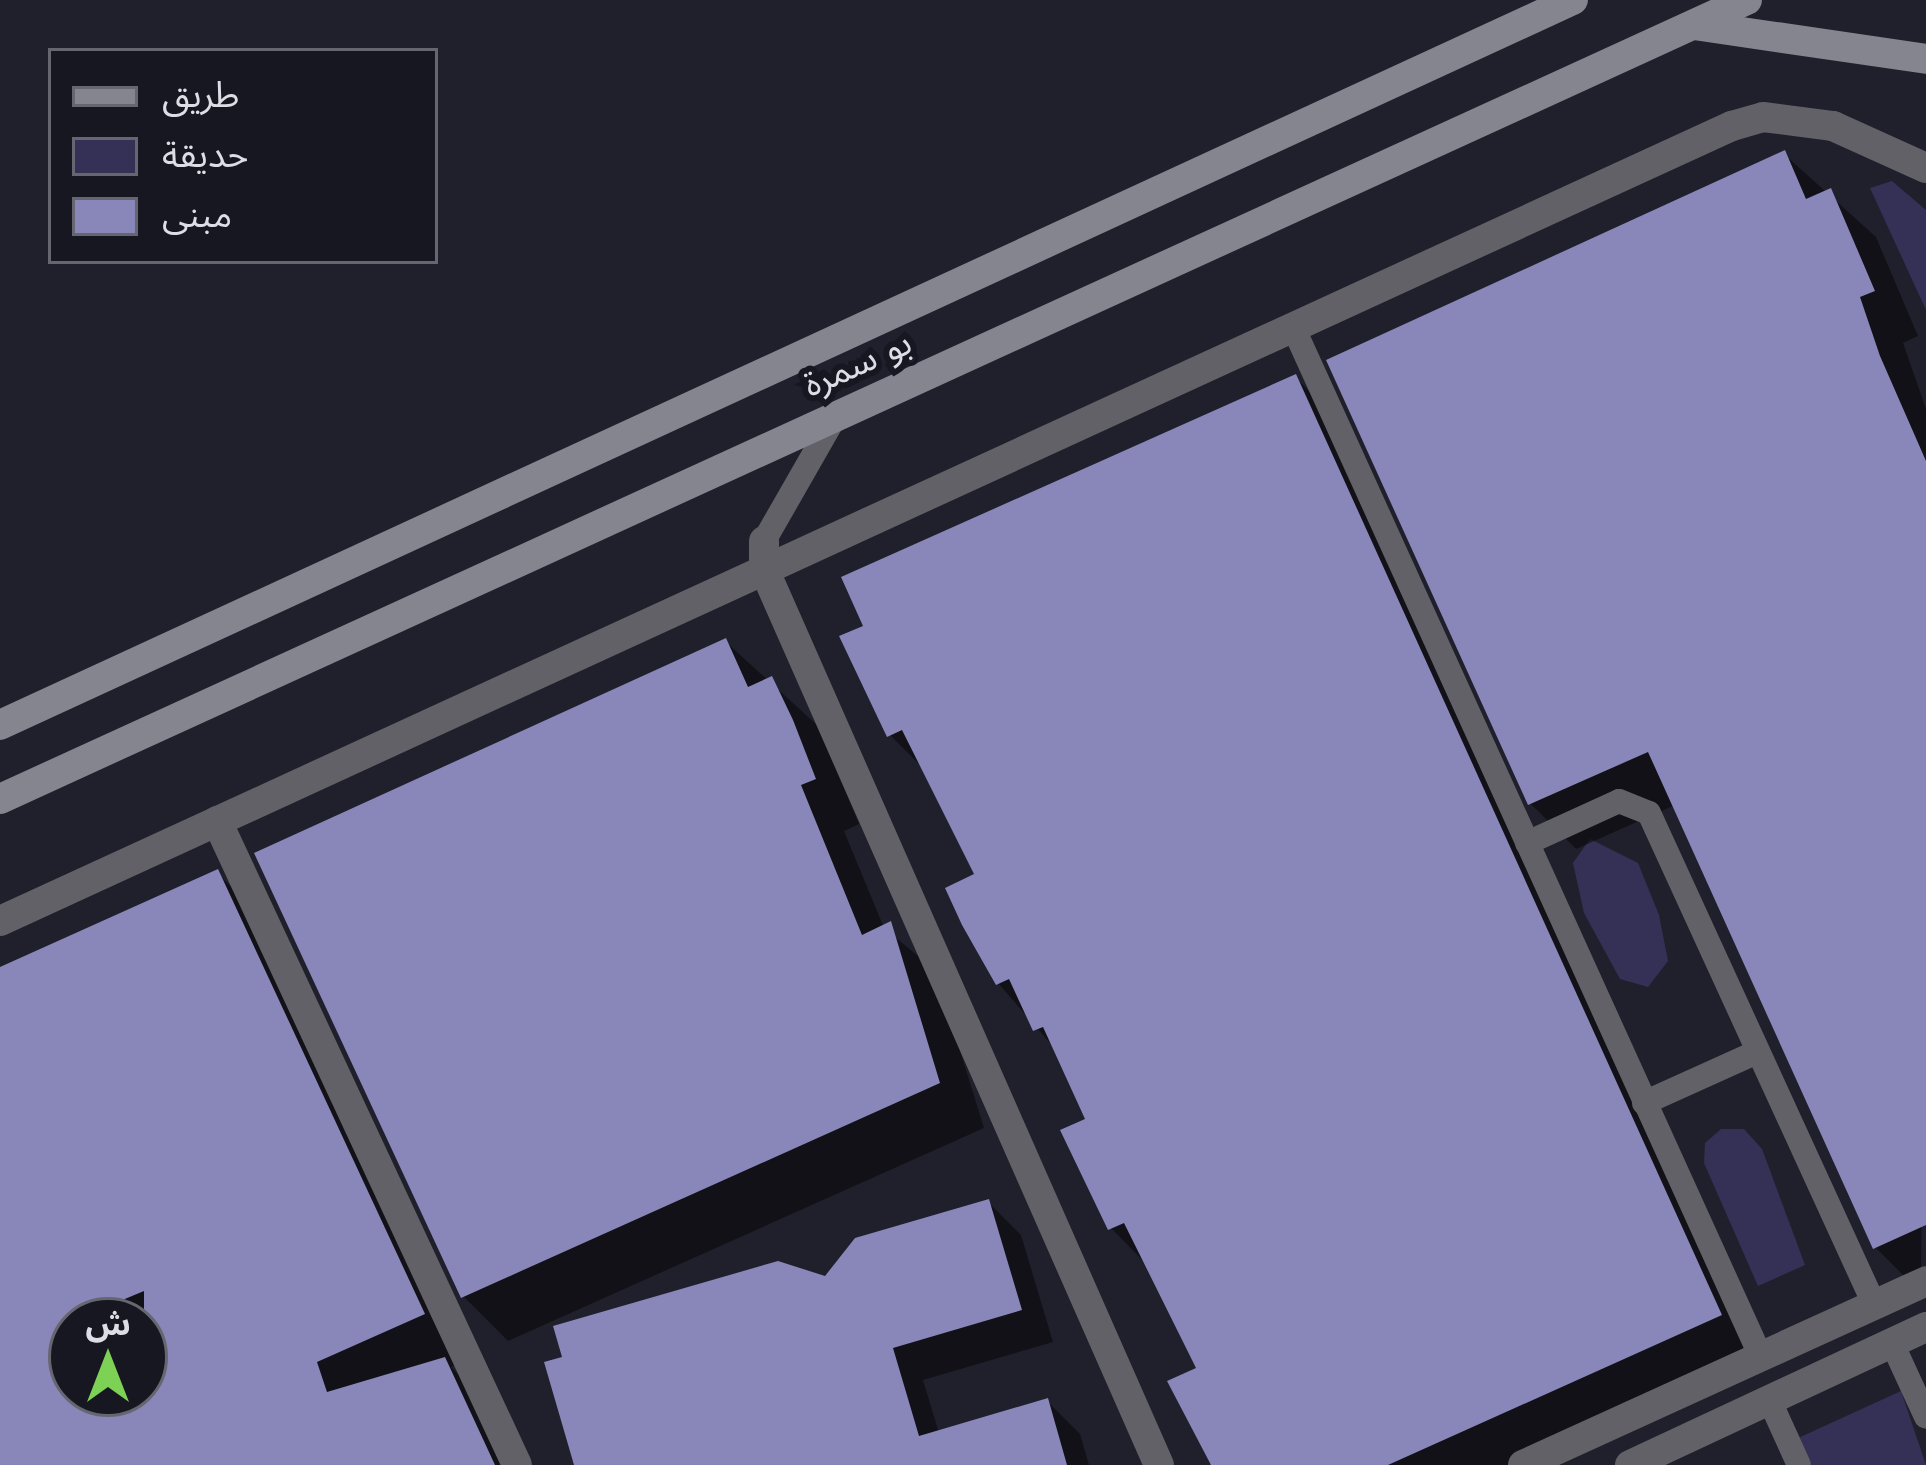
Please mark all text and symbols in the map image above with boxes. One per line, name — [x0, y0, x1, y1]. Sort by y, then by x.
legend — [48, 48, 438, 264]
text: طريق — [162, 68, 239, 120]
text: حديقة — [162, 128, 248, 180]
text: مبنى — [162, 188, 232, 240]
street label: بو سمرة — [796, 320, 918, 406]
north arrow — [48, 1297, 168, 1417]
text: ش — [85, 1300, 131, 1347]

